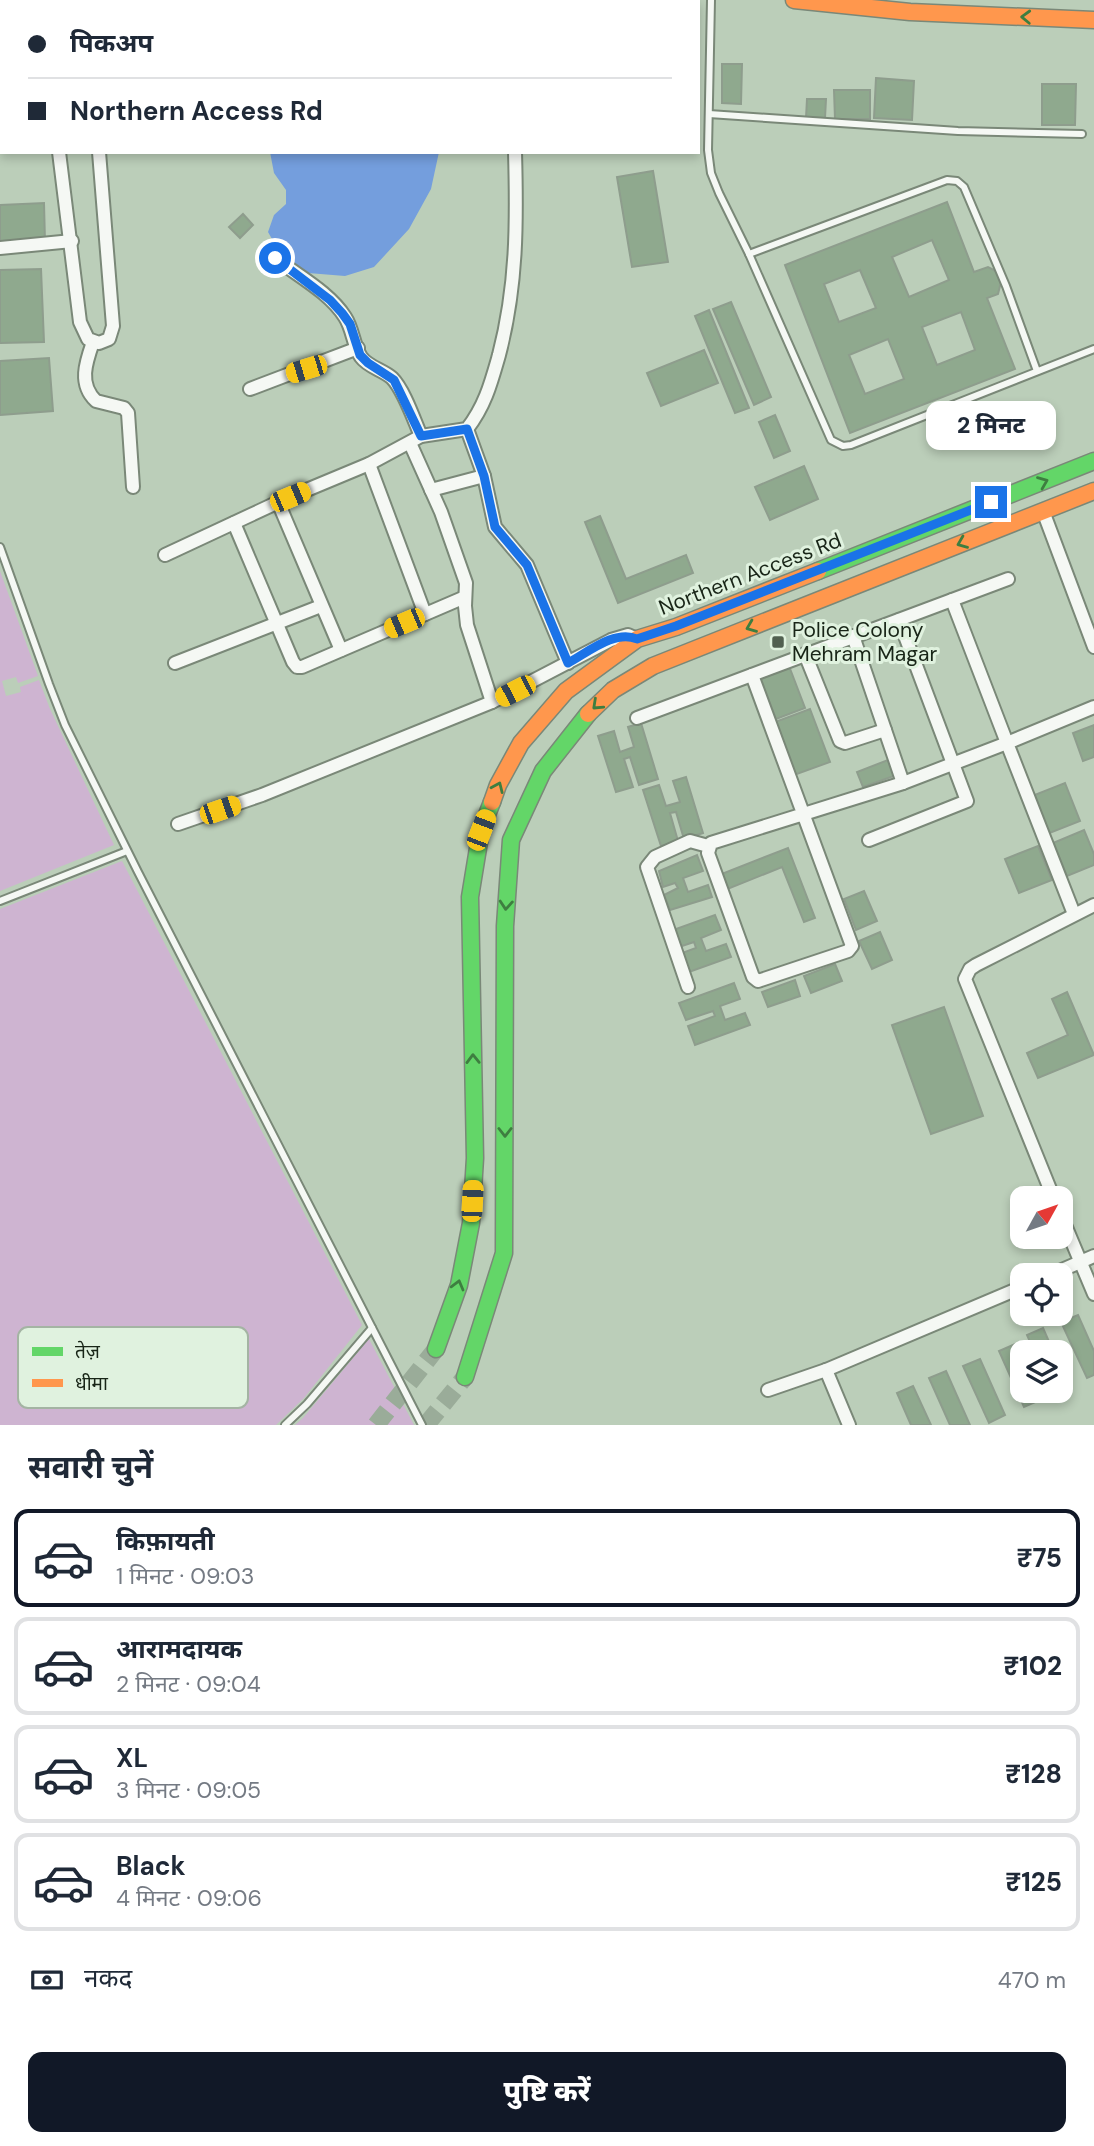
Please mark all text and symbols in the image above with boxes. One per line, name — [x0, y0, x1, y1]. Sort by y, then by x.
one-way arrow — [1020, 9, 1031, 24]
text: पिकअप — [70, 26, 153, 60]
text: Northern Access Rd — [70, 94, 323, 128]
route start — [259, 242, 291, 274]
car — [283, 353, 330, 385]
callout: 2 मिनट — [926, 400, 1056, 449]
text: 2 मिनट — [957, 410, 1025, 440]
one-way arrow — [1036, 476, 1048, 490]
car — [267, 479, 314, 515]
route end — [975, 486, 1007, 518]
street label: Northern Access Rd — [655, 526, 845, 622]
one-way arrow — [957, 535, 969, 549]
car — [381, 605, 428, 641]
place label: Police Colony Mehram Magar — [792, 616, 937, 668]
one-way arrow — [745, 619, 757, 633]
marker: Police Colony Mehram Magar — [770, 634, 786, 650]
car — [492, 672, 539, 710]
one-way arrow — [592, 696, 605, 709]
one-way arrow — [490, 782, 504, 794]
car — [197, 793, 244, 827]
car — [464, 807, 499, 853]
one-way arrow — [499, 900, 514, 911]
one-way arrow — [465, 1053, 481, 1064]
one-way arrow — [497, 1128, 513, 1138]
car — [461, 1179, 484, 1223]
north arrow — [1010, 1186, 1073, 1250]
map controls — [1010, 1186, 1073, 1403]
button: locate — [1010, 1263, 1073, 1326]
one-way arrow — [450, 1279, 465, 1291]
legend — [18, 1327, 248, 1408]
text: तेज़ — [75, 1339, 101, 1364]
button: layers — [1010, 1340, 1073, 1403]
text: धीमा — [75, 1371, 109, 1396]
text: सवारी चुनें — [28, 1446, 153, 1488]
text: किफ़ायती — [116, 1524, 215, 1558]
icon: car — [32, 1527, 95, 1590]
text: ₹75 — [1017, 1541, 1062, 1575]
text: 1 मिनट · 09:03 — [116, 1561, 254, 1591]
text: आरामदायक — [116, 1632, 242, 1666]
icon: car — [32, 1635, 95, 1698]
text: ₹102 — [1003, 1649, 1062, 1683]
text: 2 मिनट · 09:04 — [116, 1669, 261, 1699]
text: XL — [116, 1741, 148, 1775]
icon: car — [32, 1743, 95, 1806]
text: ₹128 — [1005, 1757, 1062, 1791]
text: 3 मिनट · 09:05 — [116, 1775, 261, 1805]
text: Black — [116, 1849, 186, 1883]
icon: car — [32, 1851, 95, 1914]
text: ₹125 — [1005, 1865, 1062, 1899]
text: 4 मिनट · 09:06 — [116, 1883, 262, 1913]
icon: cash — [28, 1961, 66, 1999]
text: नकद — [84, 1961, 132, 1995]
text: 470 m — [998, 1965, 1066, 1995]
button: पुष्टि करें — [28, 2052, 1066, 2132]

